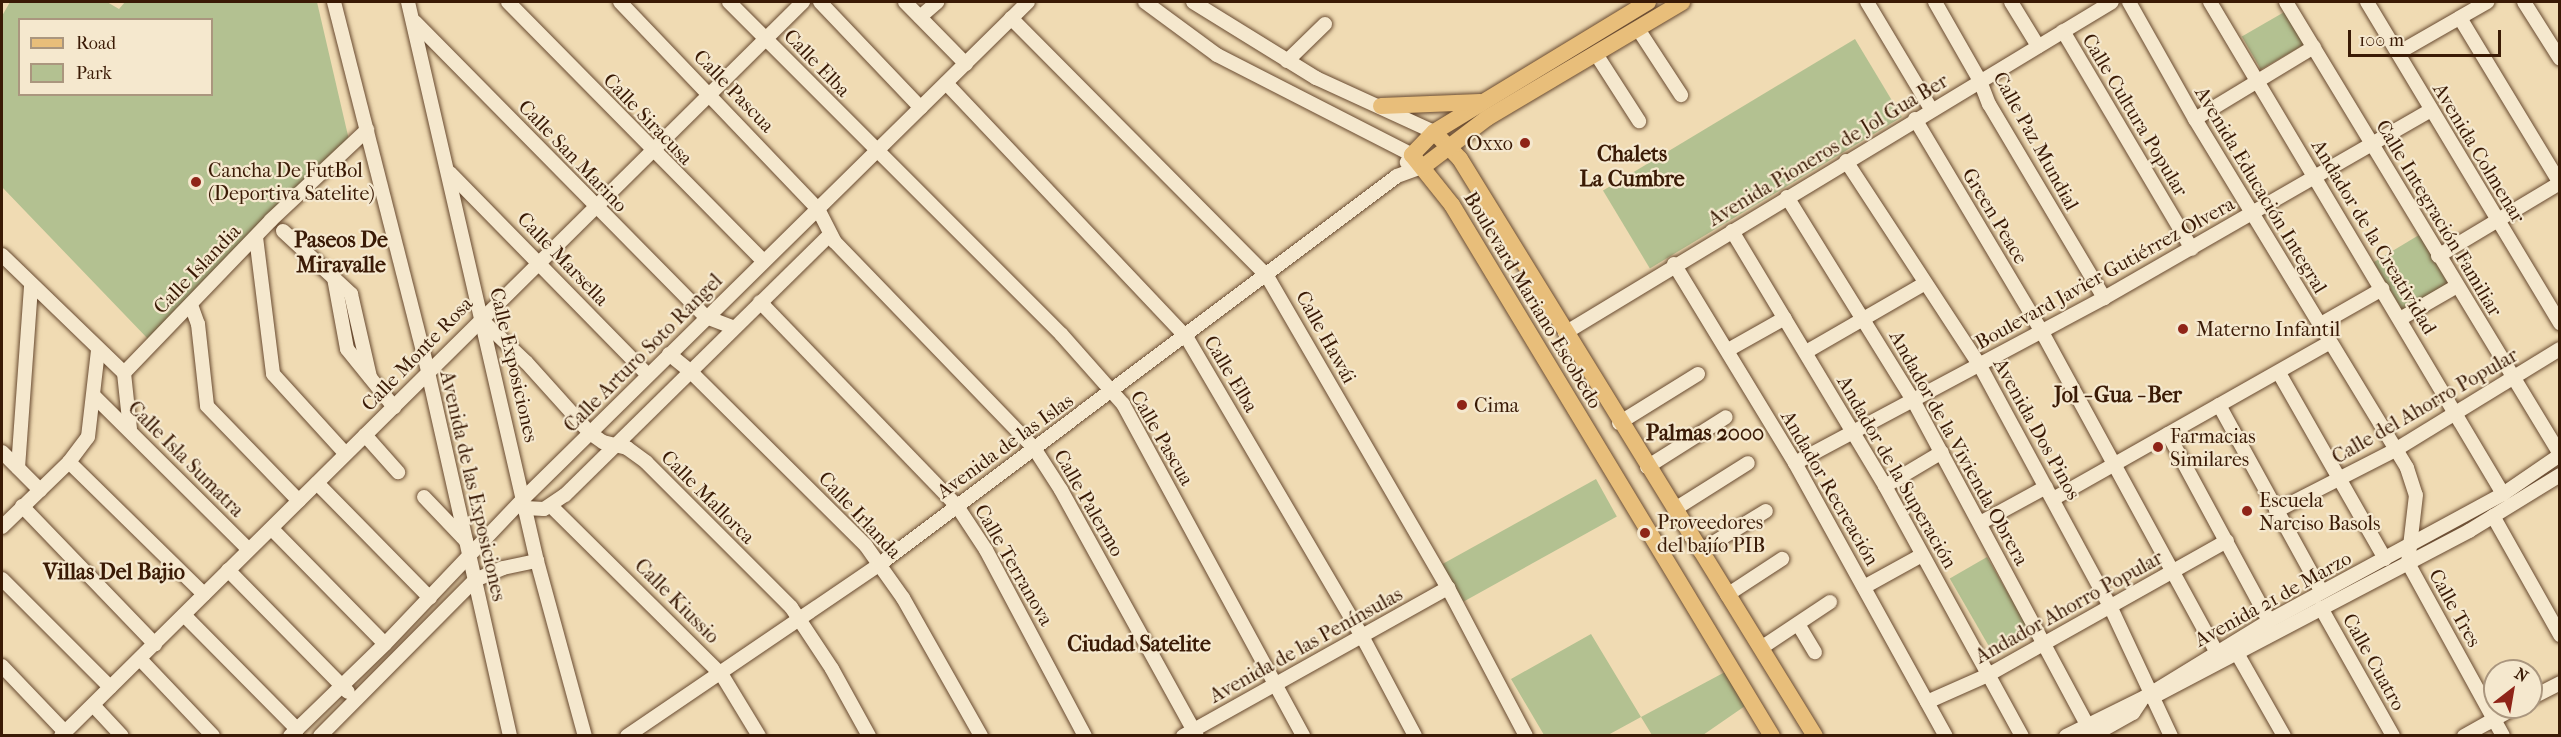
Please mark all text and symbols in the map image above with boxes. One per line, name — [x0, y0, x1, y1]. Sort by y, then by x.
legend — [18, 18, 213, 96]
scale bar — [2351, 18, 2504, 56]
street label: Calle Elba — [779, 24, 855, 102]
street label: Calle Cultura Popular — [2077, 29, 2193, 201]
text: 100 m — [2359, 30, 2404, 51]
text: Road — [76, 33, 116, 54]
street label: Calle Pascua — [689, 45, 779, 137]
text: Park — [76, 63, 112, 84]
street label: Calle Siracusa — [598, 68, 698, 170]
street label: Calle Paz Mundial — [1988, 68, 2084, 214]
street label: Avenida Pioneros de Jol Gua Ber — [1704, 69, 1952, 231]
street label: Avenida Colmenar — [2428, 79, 2530, 227]
street label: Avenida Educación Integral — [2190, 82, 2332, 298]
street label: Calle San Marino — [513, 95, 633, 217]
street label: Calle Integración Familiar — [2371, 115, 2507, 321]
place label: Oxxo — [1466, 131, 1513, 155]
street label: Andador de la Creatividad — [2306, 135, 2442, 339]
marker: Oxxo — [1518, 136, 1532, 150]
district label: Chalets La Cumbre — [1579, 141, 1685, 192]
place label: Cancha De FutBol (Deportiva Satelite) — [208, 158, 375, 205]
street label: Green Peace — [1957, 164, 2033, 268]
marker: Cancha De FutBol (Deportiva Satelite) — [189, 175, 203, 189]
street label: Boulevard Mariano Escobedo — [1459, 187, 1607, 413]
street label: Boulevard Javier Gutiérrez Olvera — [1971, 192, 2239, 354]
street label: Calle Marsella — [512, 207, 614, 311]
street label: Calle Islandia — [148, 219, 246, 319]
district label: Paseos De Miravalle — [294, 227, 388, 278]
street label: Calle Arturo Soto Rangel — [559, 269, 727, 437]
street label: Calle Exposiciones — [485, 285, 543, 445]
street label: Calle Hawái — [1291, 286, 1361, 388]
street label: Calle Monte Rosa — [356, 292, 478, 416]
place label: Materno Infantil — [2196, 317, 2340, 341]
marker: Materno Infantil — [2174, 320, 2192, 338]
street label: Andador de la Vivienda Obrera — [1884, 326, 2034, 570]
street label: Calle Elba — [1199, 331, 1263, 417]
street label: Calle del Ahorro Popular — [2328, 343, 2522, 469]
street label: Avenida Dos Pinos — [1988, 354, 2086, 504]
street label: Avenida de las Exposiciones — [435, 369, 511, 603]
street label: Andador de la Superación — [1832, 371, 1962, 573]
district label: Jol - Gua - Ber — [2054, 383, 2182, 409]
street label: Calle Pascua — [1125, 386, 1199, 490]
street label: Avenida de las Islas — [932, 388, 1078, 504]
place label: Cima — [1474, 393, 1519, 417]
street label: Calle Isla Sumatra — [123, 396, 249, 522]
marker: Cima — [1455, 398, 1469, 412]
street label: Andador Recreación — [1776, 406, 1884, 570]
district label: Palmas 2000 — [1646, 421, 1764, 447]
place label: Farmacias Similares — [2170, 424, 2256, 471]
marker: Farmacias Similares — [2151, 440, 2165, 454]
street label: Calle Mallorca — [656, 445, 760, 549]
street label: Calle Palermo — [1049, 445, 1129, 561]
street label: Calle Irlanda — [814, 466, 906, 564]
place label: Escuela Narciso Basols — [2259, 488, 2381, 535]
street label: Calle Terranova — [970, 500, 1058, 630]
marker: Escuela Narciso Basols — [2240, 504, 2254, 518]
place label: Proveedores del bajío PIB — [1657, 510, 1765, 557]
marker: Proveedores del bajío PIB — [1638, 526, 1652, 540]
street label: Andador Ahorro Popular — [1971, 545, 2167, 669]
street label: Avenida 21 de Marzo — [2190, 546, 2356, 652]
street label: Calle Kiussio — [630, 554, 724, 648]
district label: Villas Del Bajio — [43, 560, 185, 586]
street label: Calle Tres — [2424, 565, 2486, 651]
street label: Avenida de las Penínsulas — [1205, 582, 1407, 708]
street label: Calle Cuatro — [2337, 609, 2411, 715]
district label: Ciudad Satelite — [1067, 632, 1211, 658]
north arrow — [2483, 659, 2543, 719]
text: N — [2511, 664, 2532, 686]

